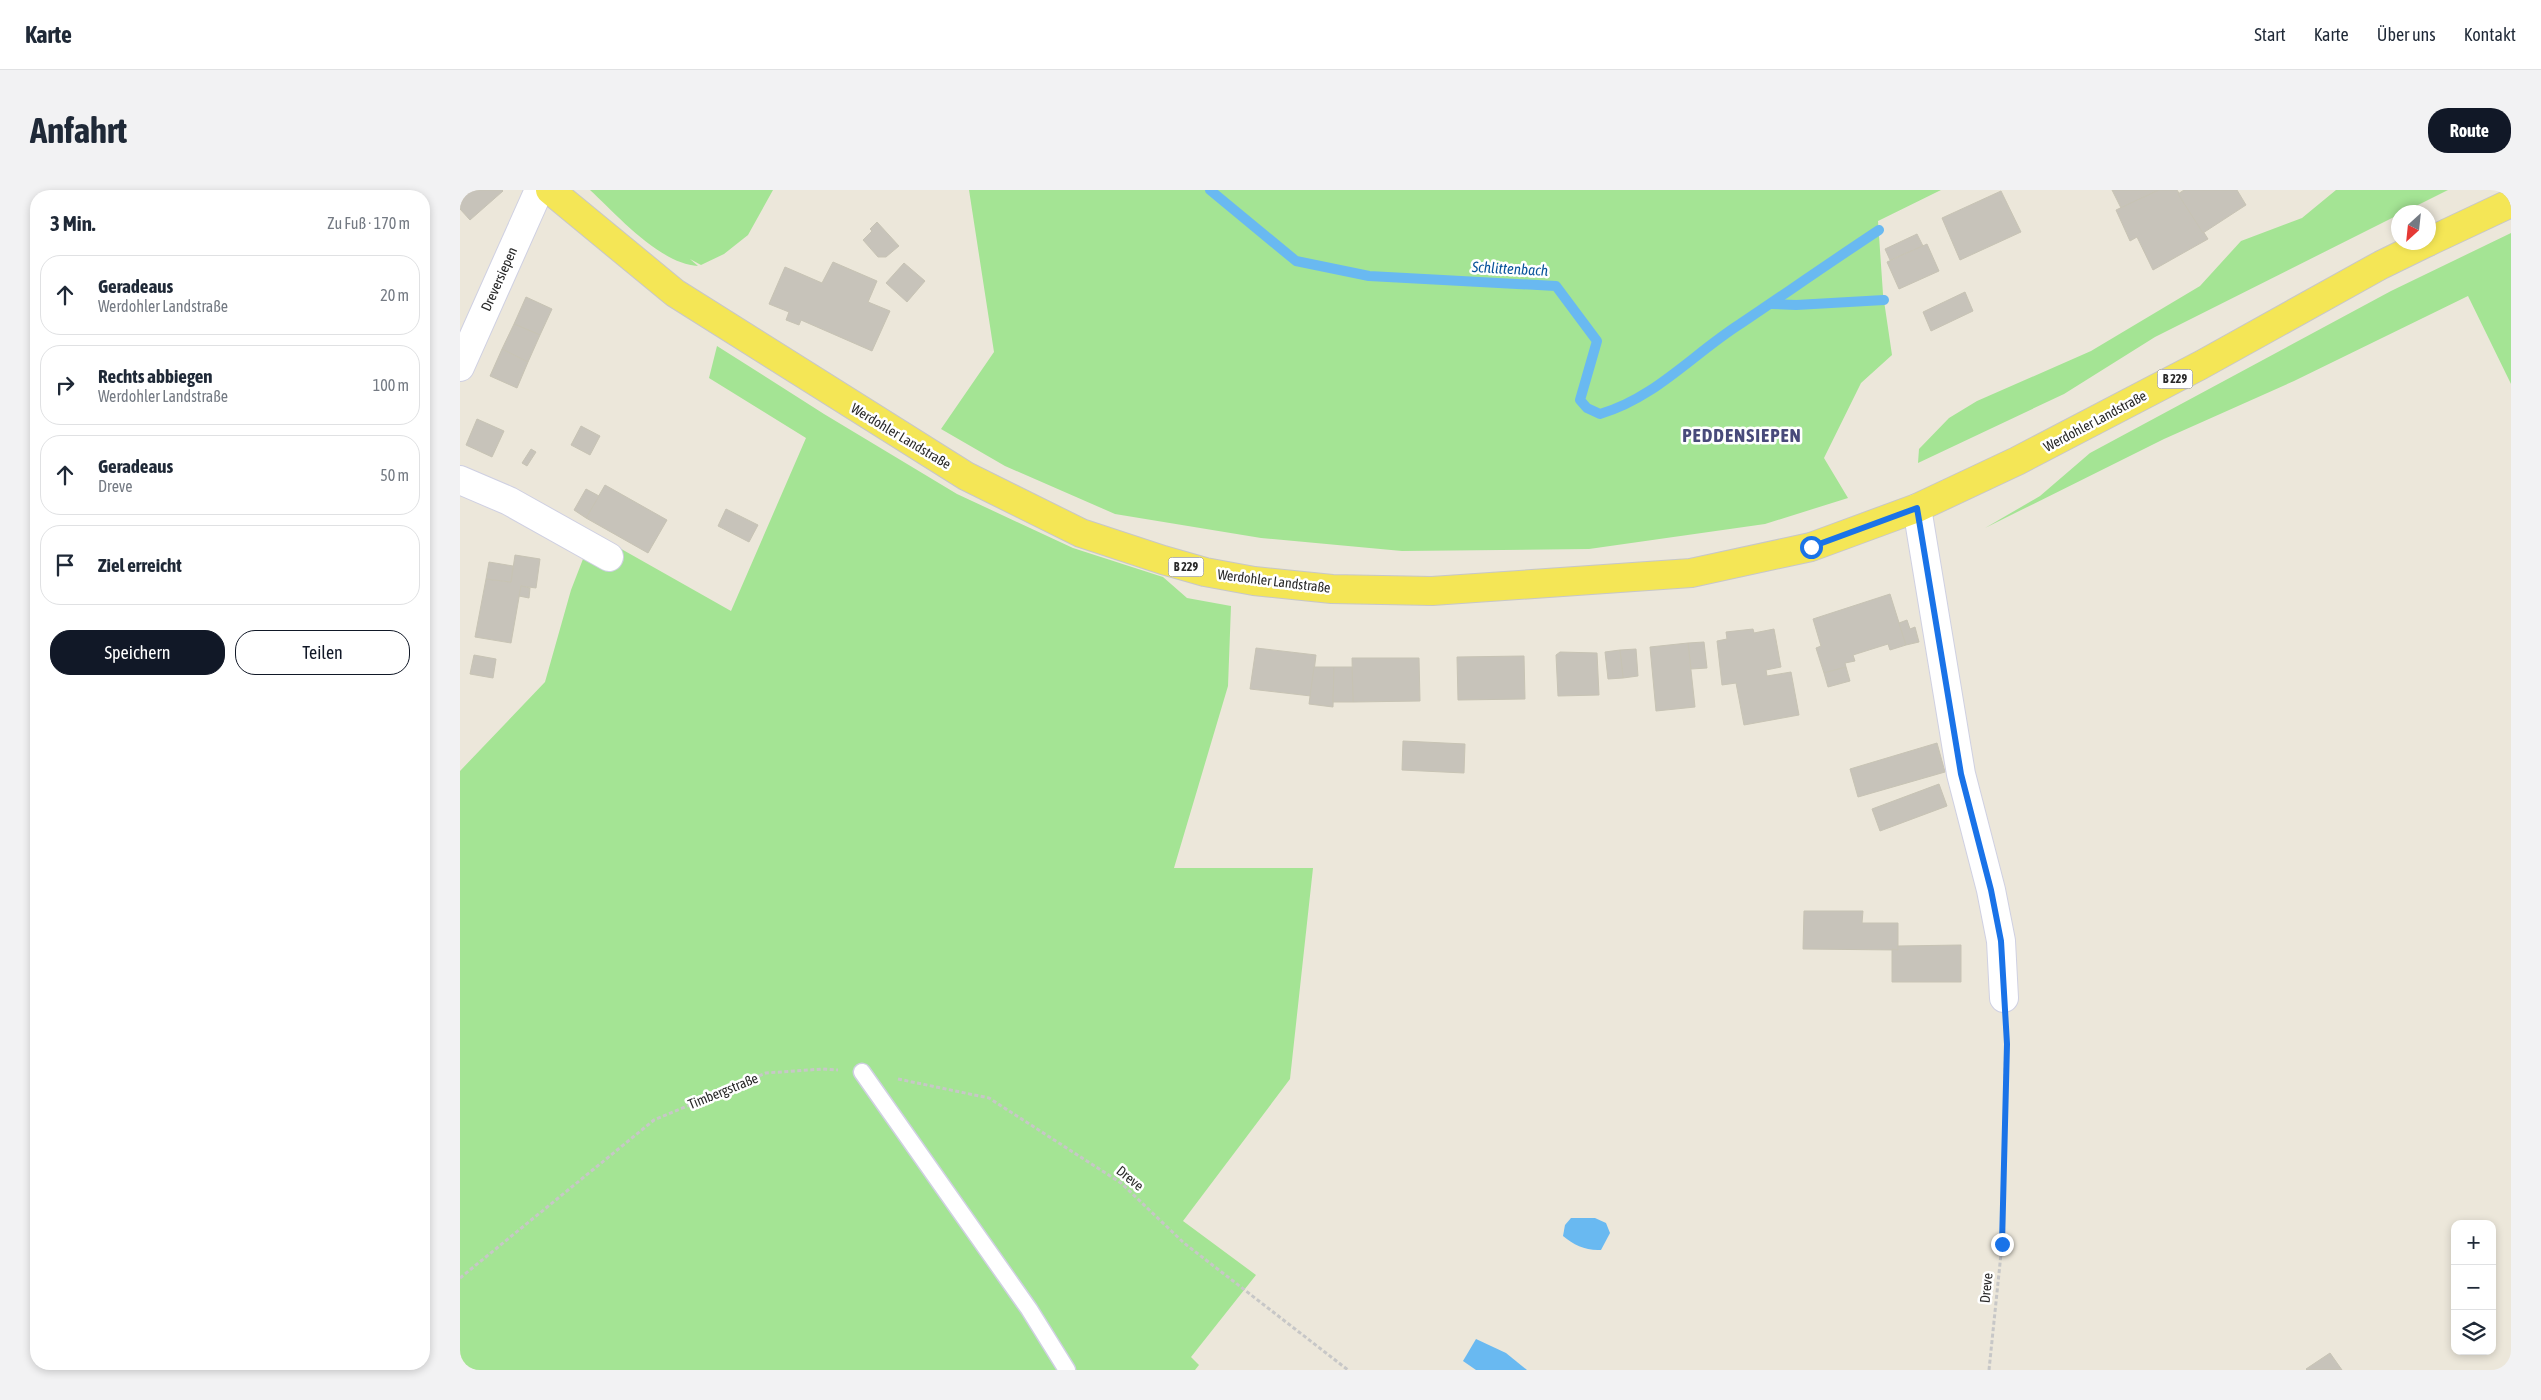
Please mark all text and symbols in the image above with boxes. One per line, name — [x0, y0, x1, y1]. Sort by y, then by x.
text: Karte — [25, 21, 72, 48]
text: Start — [2254, 24, 2286, 45]
text: Karte — [2314, 24, 2349, 45]
text: Über uns — [2377, 24, 2436, 45]
text: Kontakt — [2464, 24, 2516, 45]
button: Route — [2428, 108, 2511, 153]
text: Anfahrt — [30, 110, 127, 150]
north arrow — [2391, 205, 2436, 250]
text: 3 Min. — [50, 211, 96, 235]
text: Zu Fuß · 170 m — [327, 214, 410, 232]
street label: Dreversiepen — [478, 244, 520, 314]
water label: Schlittenbach — [1471, 258, 1548, 279]
text: Geradeaus — [98, 275, 173, 297]
icon: ahead — [51, 281, 79, 309]
text: 20 m — [380, 286, 409, 304]
text: Werdohler Landstraße — [98, 297, 228, 315]
text: Rechts abbiegen — [98, 365, 213, 387]
road number: B 229 — [2158, 370, 2192, 388]
icon: right — [51, 371, 79, 399]
text: 100 m — [373, 376, 409, 394]
text: Werdohler Landstraße — [98, 387, 228, 405]
street label: Werdohler Landstraße — [2041, 387, 2149, 455]
street label: Werdohler Landstraße — [848, 400, 954, 472]
district label: PEDDENSIEPEN — [1682, 424, 1802, 446]
text: Geradeaus — [98, 455, 173, 477]
icon: ahead — [51, 461, 79, 489]
text: 50 m — [380, 466, 409, 484]
text: Dreve — [98, 477, 132, 495]
route start — [1800, 536, 1823, 559]
icon: arrive — [51, 551, 79, 579]
text: Ziel erreicht — [98, 554, 182, 576]
road number: B 229 — [1168, 558, 1204, 577]
street label: Werdohler Landstraße — [1217, 566, 1331, 596]
button: Speichern — [50, 630, 225, 675]
button: Teilen — [235, 630, 410, 675]
street label: Timbergstraße — [686, 1070, 760, 1112]
street label: Dreve — [1113, 1162, 1147, 1194]
map controls — [2451, 1220, 2496, 1355]
button: + — [2451, 1220, 2496, 1265]
route end — [1991, 1233, 2014, 1256]
button: − — [2451, 1265, 2496, 1310]
street label: Dreve — [1976, 1272, 1996, 1304]
button: layers — [2451, 1310, 2496, 1355]

